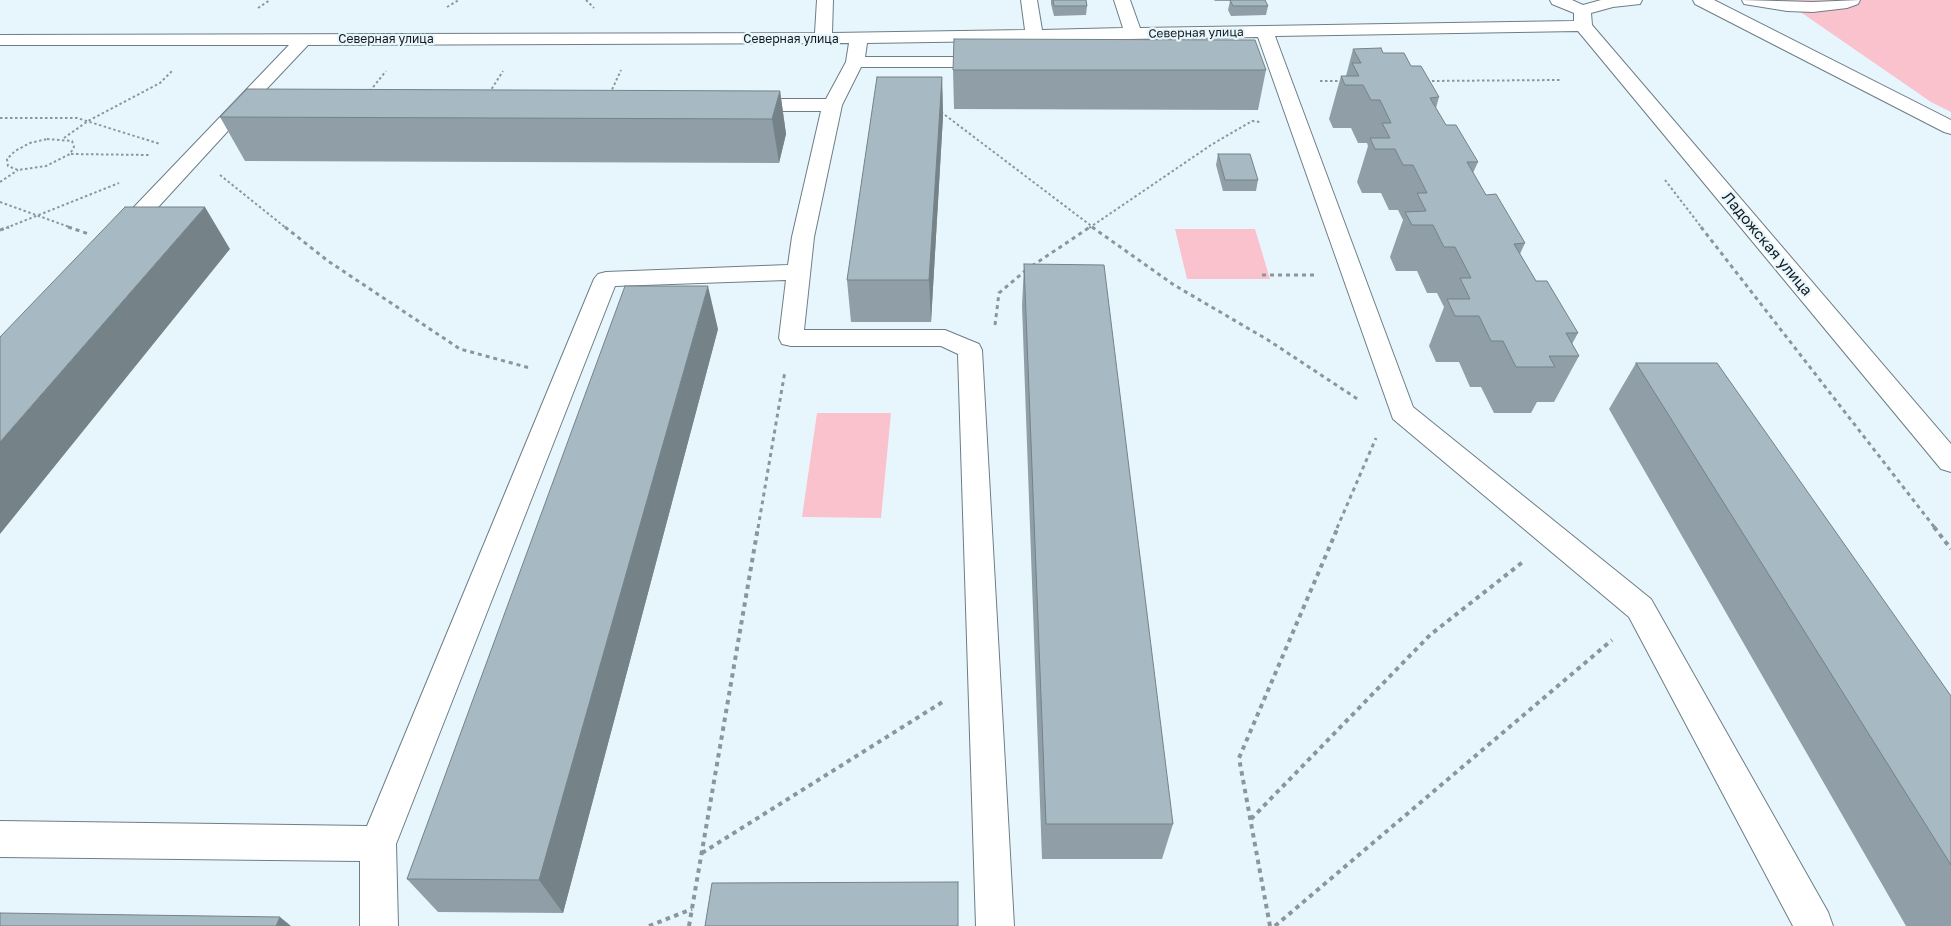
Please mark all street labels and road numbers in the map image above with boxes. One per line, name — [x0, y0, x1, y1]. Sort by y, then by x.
street label: Северная улица — [1148, 25, 1244, 41]
street label: Северная улица — [338, 32, 434, 46]
street label: Северная улица — [743, 32, 839, 46]
street label: Ладожская улица — [1718, 188, 1816, 300]

